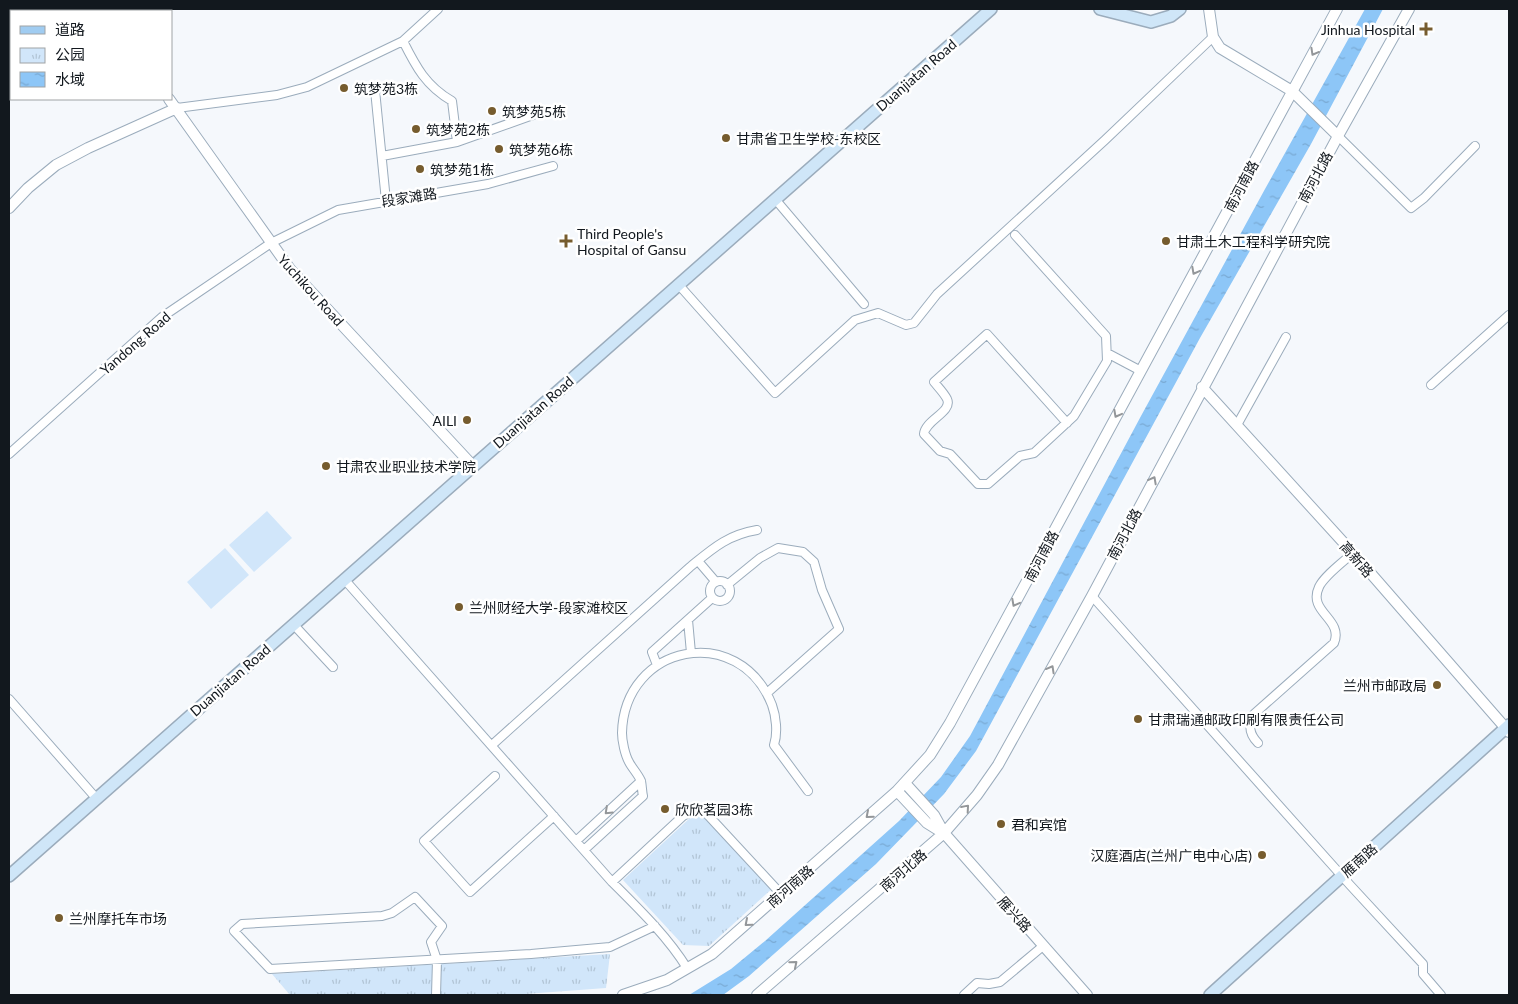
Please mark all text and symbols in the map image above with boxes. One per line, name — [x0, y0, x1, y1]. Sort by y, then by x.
legend — [10, 10, 172, 100]
text: 道路 — [55, 20, 85, 38]
place label: Jinhua Hospital — [1321, 21, 1415, 38]
marker: Jinhua Hospital — [1419, 22, 1433, 36]
street label: Duanjiatan Road — [872, 35, 960, 115]
text: 公园 — [55, 45, 85, 63]
one-way arrow — [1310, 46, 1320, 55]
text: 水域 — [55, 70, 85, 88]
place label: 筑梦苑3栋 — [354, 80, 418, 97]
marker: 筑梦苑3栋 — [338, 82, 350, 94]
place label: 筑梦苑5栋 — [502, 103, 566, 120]
marker: 筑梦苑5栋 — [486, 105, 498, 117]
place label: 筑梦苑2栋 — [426, 121, 490, 138]
marker: 筑梦苑2栋 — [410, 123, 422, 135]
place label: 甘肃省卫生学校-东校区 — [736, 130, 881, 147]
marker: 甘肃省卫生学校-东校区 — [720, 132, 732, 144]
place label: 筑梦苑6栋 — [509, 141, 573, 158]
marker: 筑梦苑6栋 — [493, 143, 505, 155]
street label: 南河北路 — [1294, 148, 1336, 206]
street label: 南河南路 — [1220, 157, 1262, 215]
place label: 筑梦苑1栋 — [430, 161, 494, 178]
marker: 筑梦苑1栋 — [414, 163, 426, 175]
street label: 段家滩路 — [380, 184, 438, 210]
place label: Third People's Hospital of Gansu — [577, 225, 686, 258]
place label: 甘肃土木工程科学研究院 — [1176, 233, 1330, 250]
marker: Third People's Hospital of Gansu — [559, 234, 573, 248]
marker: 甘肃土木工程科学研究院 — [1160, 235, 1172, 247]
street label: Yuchikou Road — [274, 251, 348, 329]
one-way arrow — [1191, 266, 1201, 275]
street label: Yandong Road — [96, 308, 174, 378]
street label: Duanjiatan Road — [489, 372, 577, 452]
one-way arrow — [1113, 409, 1123, 418]
place label: AILI — [432, 412, 457, 429]
marker: AILI — [461, 414, 473, 426]
place label: 甘肃农业职业技术学院 — [336, 458, 476, 475]
marker: 甘肃农业职业技术学院 — [320, 460, 332, 472]
one-way arrow — [1147, 477, 1157, 486]
street label: 南河北路 — [1103, 505, 1145, 563]
street label: 南河南路 — [1020, 527, 1062, 585]
street label: 高新路 — [1337, 538, 1377, 580]
one-way arrow — [1011, 598, 1021, 607]
place label: 兰州财经大学-段家滩校区 — [469, 599, 628, 616]
marker: 兰州财经大学-段家滩校区 — [453, 601, 465, 613]
street label: Duanjiatan Road — [186, 640, 274, 720]
one-way arrow — [1045, 666, 1055, 675]
place label: 兰州市邮政局 — [1343, 677, 1427, 694]
marker: 兰州市邮政局 — [1431, 679, 1443, 691]
place label: 甘肃瑞通邮政印刷有限责任公司 — [1148, 711, 1344, 728]
marker: 甘肃瑞通邮政印刷有限责任公司 — [1132, 713, 1144, 725]
place label: 欣欣茗园3栋 — [675, 801, 753, 818]
marker: 欣欣茗园3栋 — [659, 803, 671, 815]
one-way arrow — [960, 804, 969, 813]
one-way arrow — [605, 805, 614, 814]
one-way arrow — [866, 810, 875, 819]
place label: 君和宾馆 — [1011, 816, 1067, 833]
marker: 君和宾馆 — [995, 818, 1007, 830]
street label: 雁南路 — [1338, 840, 1380, 880]
street label: 南河北路 — [876, 845, 930, 895]
place label: 汉庭酒店(兰州广电中心店) — [1091, 847, 1252, 864]
marker: 汉庭酒店(兰州广电中心店) — [1256, 849, 1268, 861]
street label: 南河南路 — [763, 861, 817, 911]
street label: 雁兴路 — [995, 893, 1035, 935]
place label: 兰州摩托车市场 — [69, 910, 167, 927]
marker: 兰州摩托车市场 — [53, 912, 65, 924]
one-way arrow — [744, 917, 753, 926]
one-way arrow — [788, 961, 797, 969]

